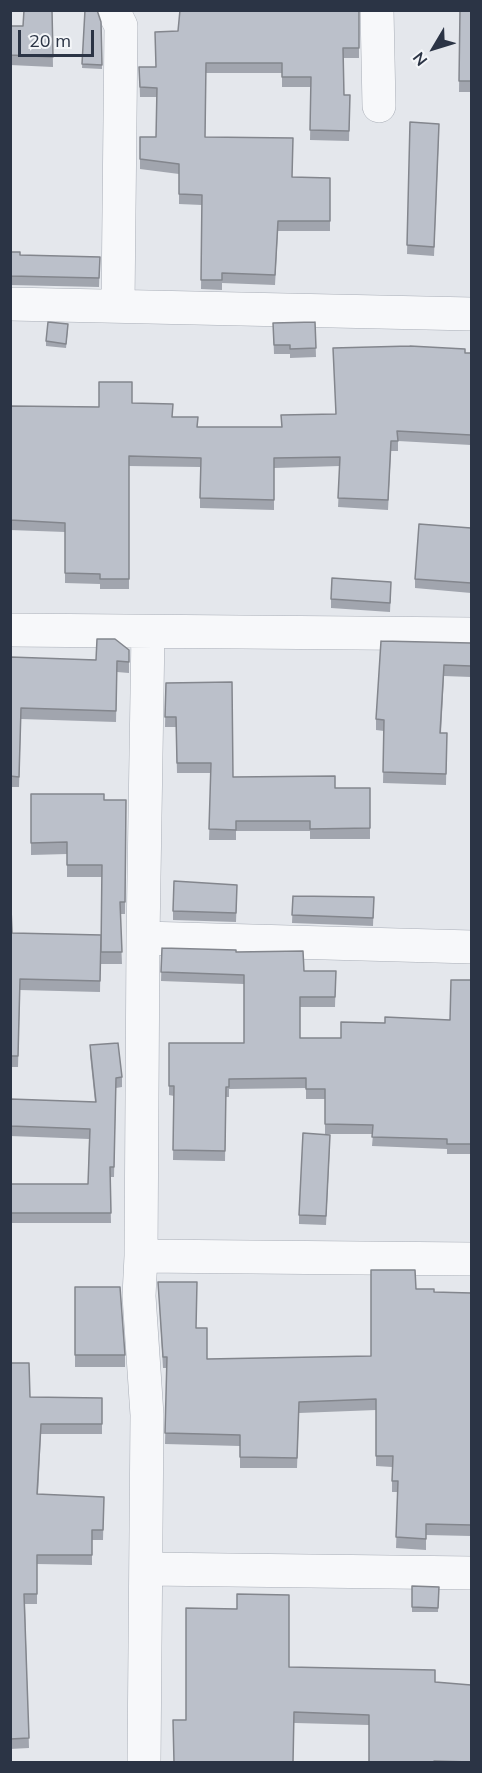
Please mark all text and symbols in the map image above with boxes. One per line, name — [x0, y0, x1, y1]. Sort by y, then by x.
scale bar — [21, 18, 98, 56]
north arrow — [404, 18, 464, 78]
text: 20 m — [29, 29, 71, 52]
text: N — [408, 48, 431, 70]

